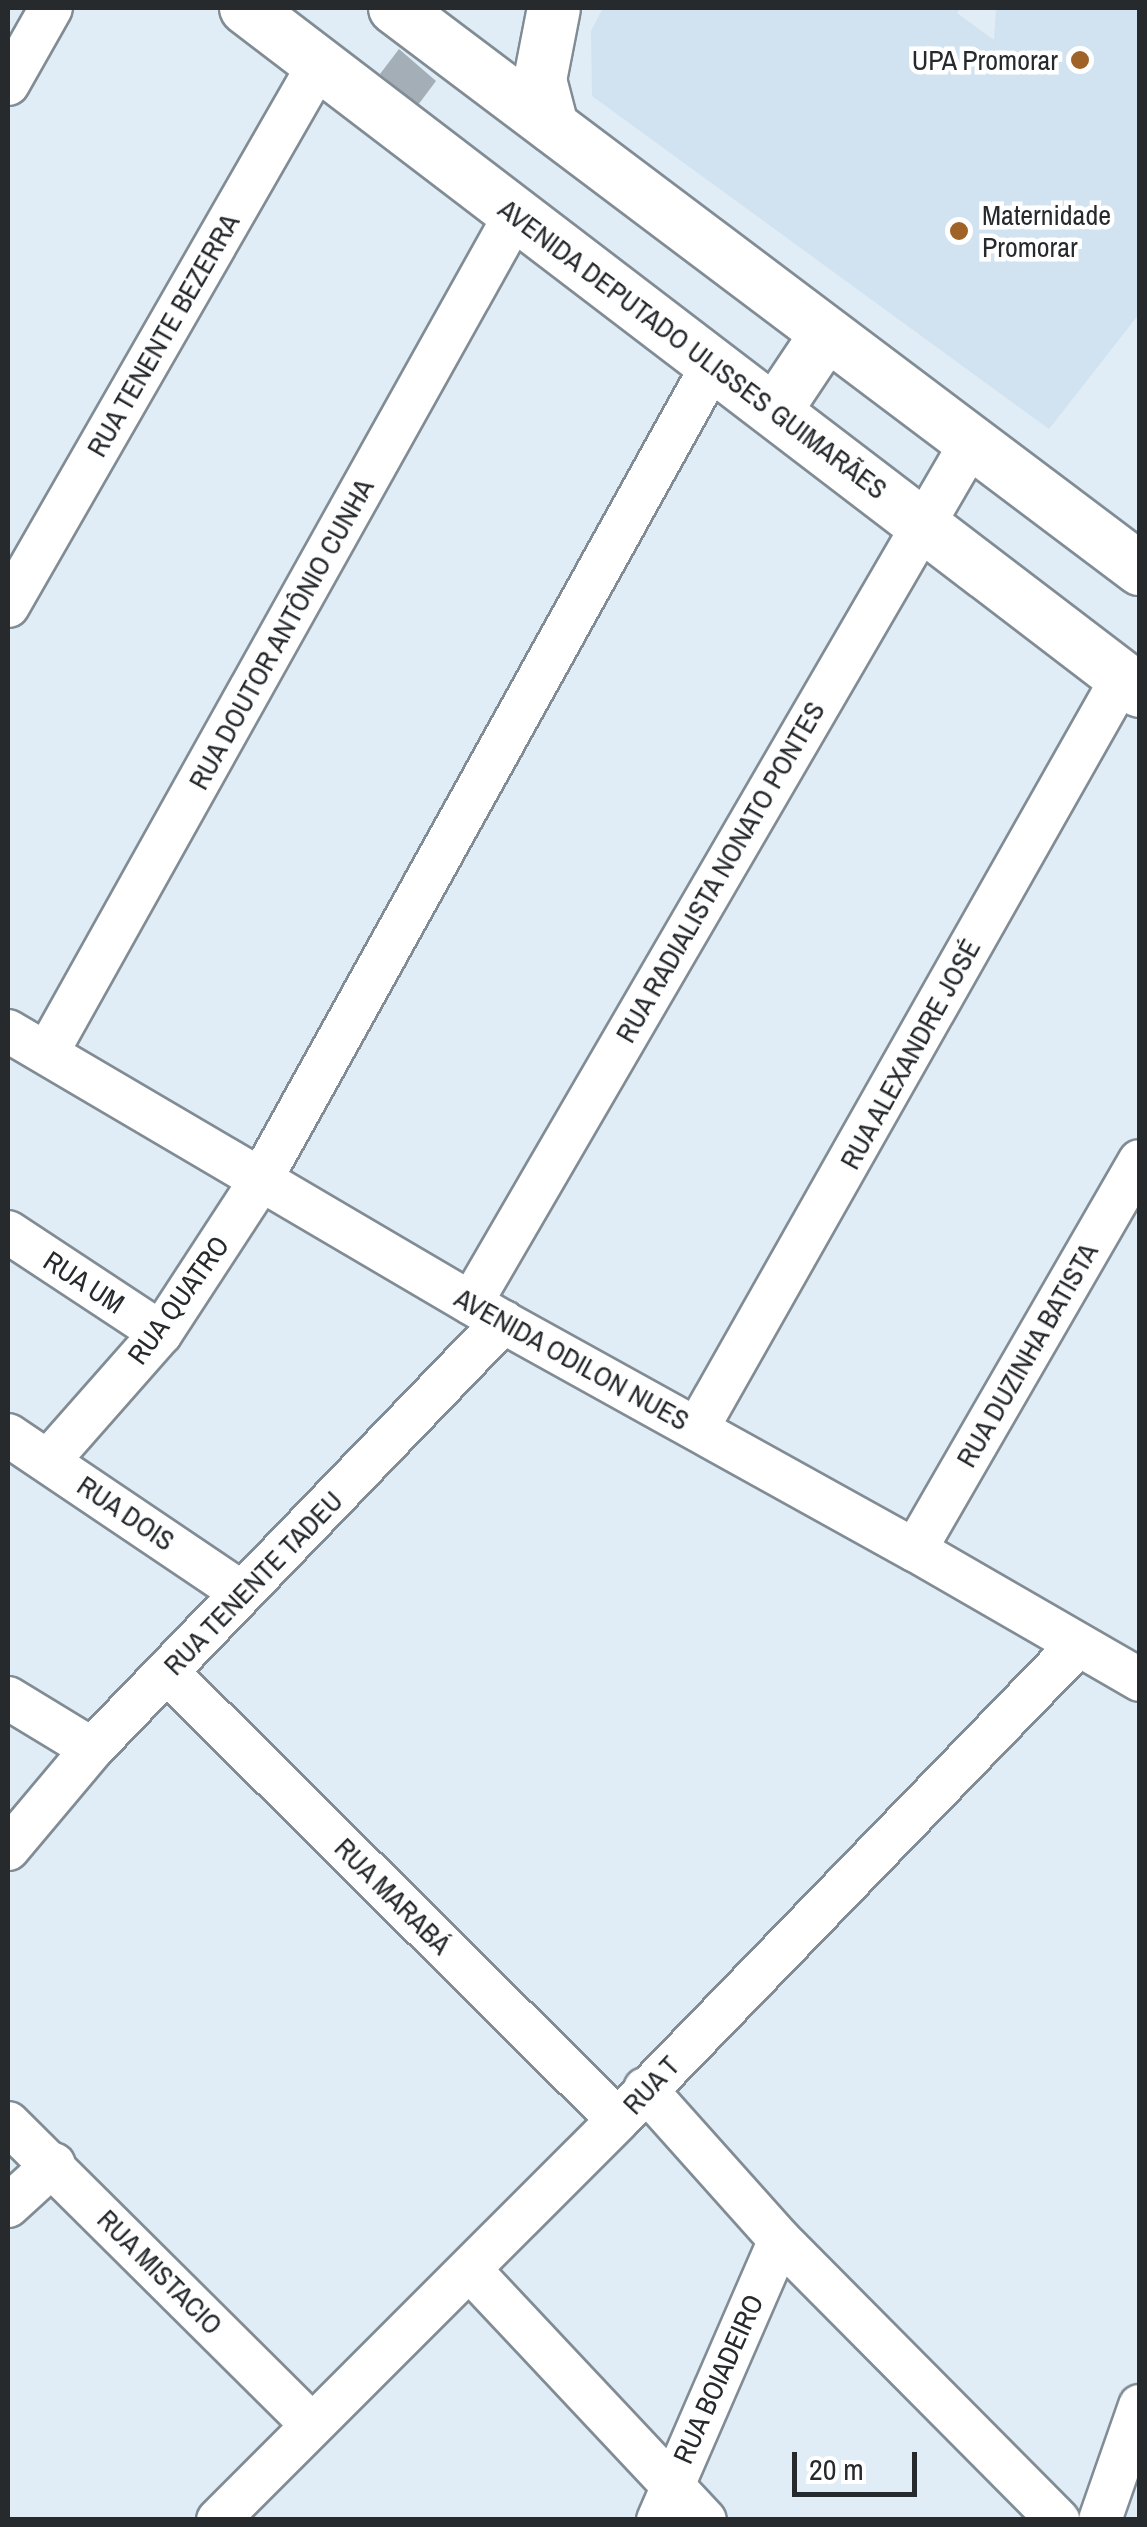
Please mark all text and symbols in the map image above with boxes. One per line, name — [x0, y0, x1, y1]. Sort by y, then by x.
place label: UPA Promorar — [910, 43, 1058, 77]
marker: UPA Promorar — [1067, 47, 1093, 73]
street label: AVENIDA DEPUTADO ULISSES GUIMARÃES — [492, 191, 894, 507]
place label: Maternidade Promorar — [982, 198, 1111, 264]
street label: RUA TENENTE BEZERRA — [79, 207, 247, 463]
marker: Maternidade Promorar — [946, 218, 972, 244]
street label: RUA DOUTOR ANTÔNIO CUNHA — [181, 472, 381, 796]
street label: RUA RADIALISTA NONATO PONTES — [608, 695, 832, 1049]
street label: RUA ALEXANDRE JOSÉ — [832, 932, 988, 1176]
street label: RUA QUATRO — [120, 1229, 236, 1371]
street label: RUA DUZINHA BATISTA — [949, 1236, 1105, 1474]
street label: RUA UM — [37, 1243, 131, 1321]
street label: AVENIDA ODILON NUES — [449, 1280, 695, 1438]
street label: RUA DOIS — [71, 1468, 181, 1558]
street label: RUA TENENTE TADEU — [156, 1483, 350, 1683]
street label: RUA MARABÁ — [327, 1830, 459, 1962]
street label: RUA T — [615, 2048, 687, 2122]
street label: RUA MISTACIO — [90, 2202, 230, 2342]
street label: RUA BOIADEIRO — [666, 2289, 770, 2469]
scale bar — [797, 2432, 922, 2494]
text: 20 m — [809, 2449, 864, 2489]

